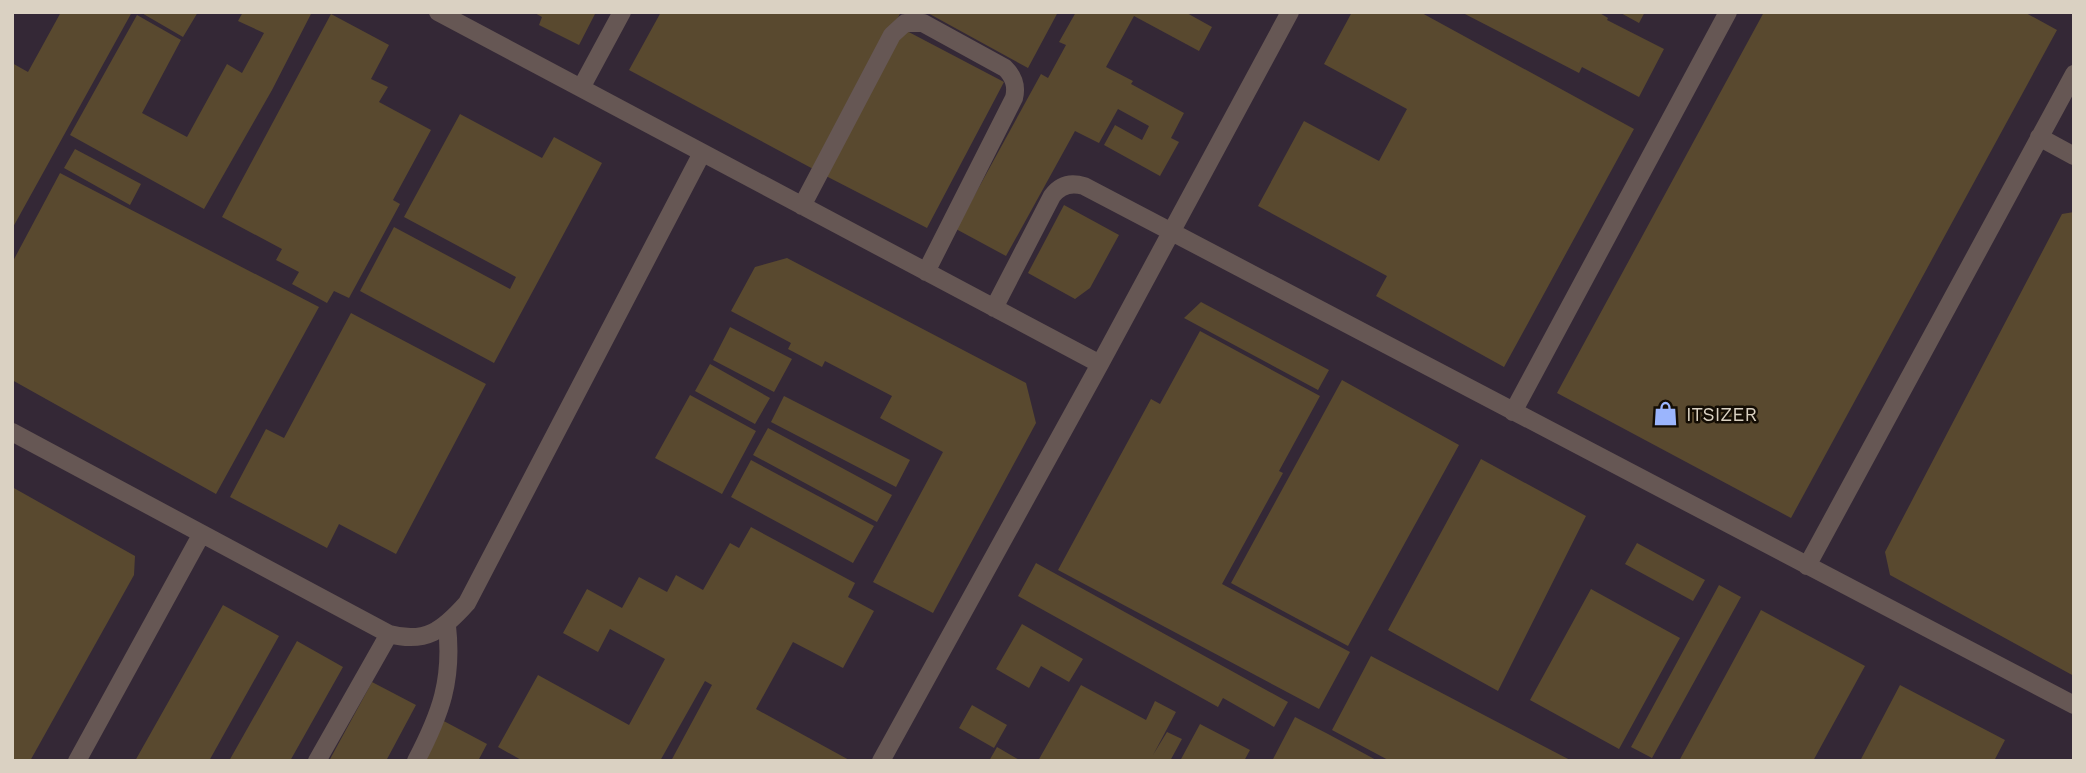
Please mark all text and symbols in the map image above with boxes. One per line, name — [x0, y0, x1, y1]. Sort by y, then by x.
shop icon: ITSIZER — [1652, 400, 1680, 428]
place label: ITSIZER — [1686, 403, 1757, 426]

